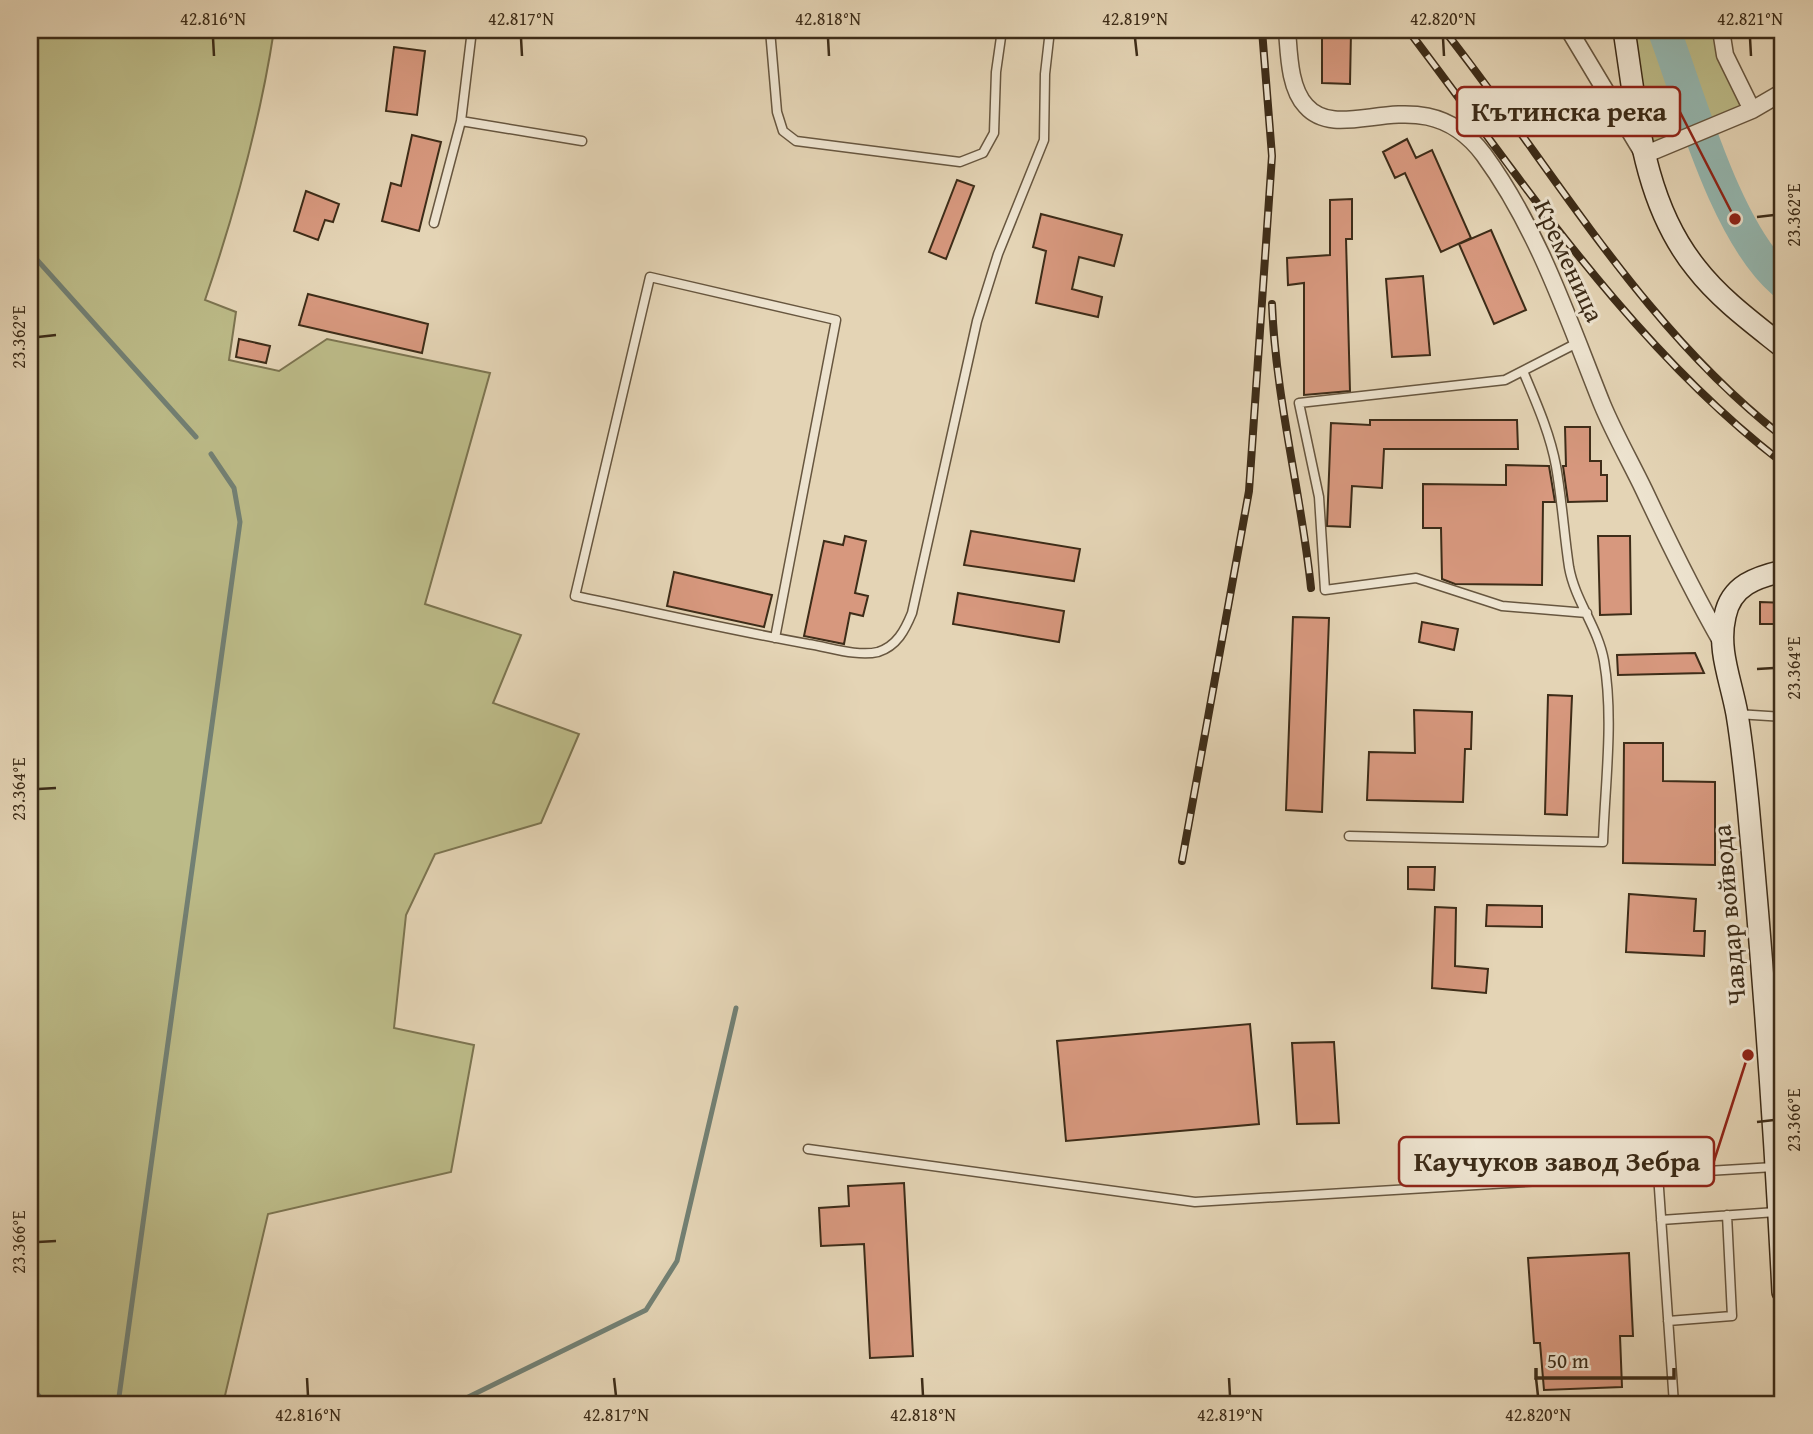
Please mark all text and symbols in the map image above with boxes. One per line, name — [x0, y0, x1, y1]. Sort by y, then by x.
text: 42.816°N — [180, 5, 246, 32]
text: 42.817°N — [488, 5, 554, 32]
text: 42.818°N — [795, 5, 861, 32]
text: 42.819°N — [1102, 5, 1168, 32]
text: 42.820°N — [1410, 5, 1476, 32]
text: 42.821°N — [1717, 5, 1783, 32]
callout: Кътинска река — [1457, 87, 1680, 136]
text: Кътинска река — [1471, 90, 1668, 131]
text: 23.362°E — [1780, 183, 1807, 247]
street label: Кременица — [1524, 193, 1615, 329]
text: 23.362°E — [5, 305, 32, 369]
text: 23.364°E — [1780, 636, 1807, 700]
text: 23.364°E — [5, 757, 32, 821]
street label: Чавдар войвода — [1701, 823, 1756, 1007]
text: 23.366°E — [1780, 1088, 1807, 1152]
callout: Каучуков завод Зебра — [1399, 1137, 1714, 1186]
text: Каучуков завод Зебра — [1414, 1140, 1701, 1181]
text: 23.366°E — [5, 1210, 32, 1274]
scale bar — [1536, 1336, 1675, 1380]
text: 50 m — [1547, 1345, 1589, 1376]
text: 42.816°N — [275, 1401, 341, 1428]
text: 42.817°N — [583, 1401, 649, 1428]
text: 42.818°N — [890, 1401, 956, 1428]
text: 42.819°N — [1197, 1401, 1263, 1428]
text: 42.820°N — [1505, 1401, 1571, 1428]

